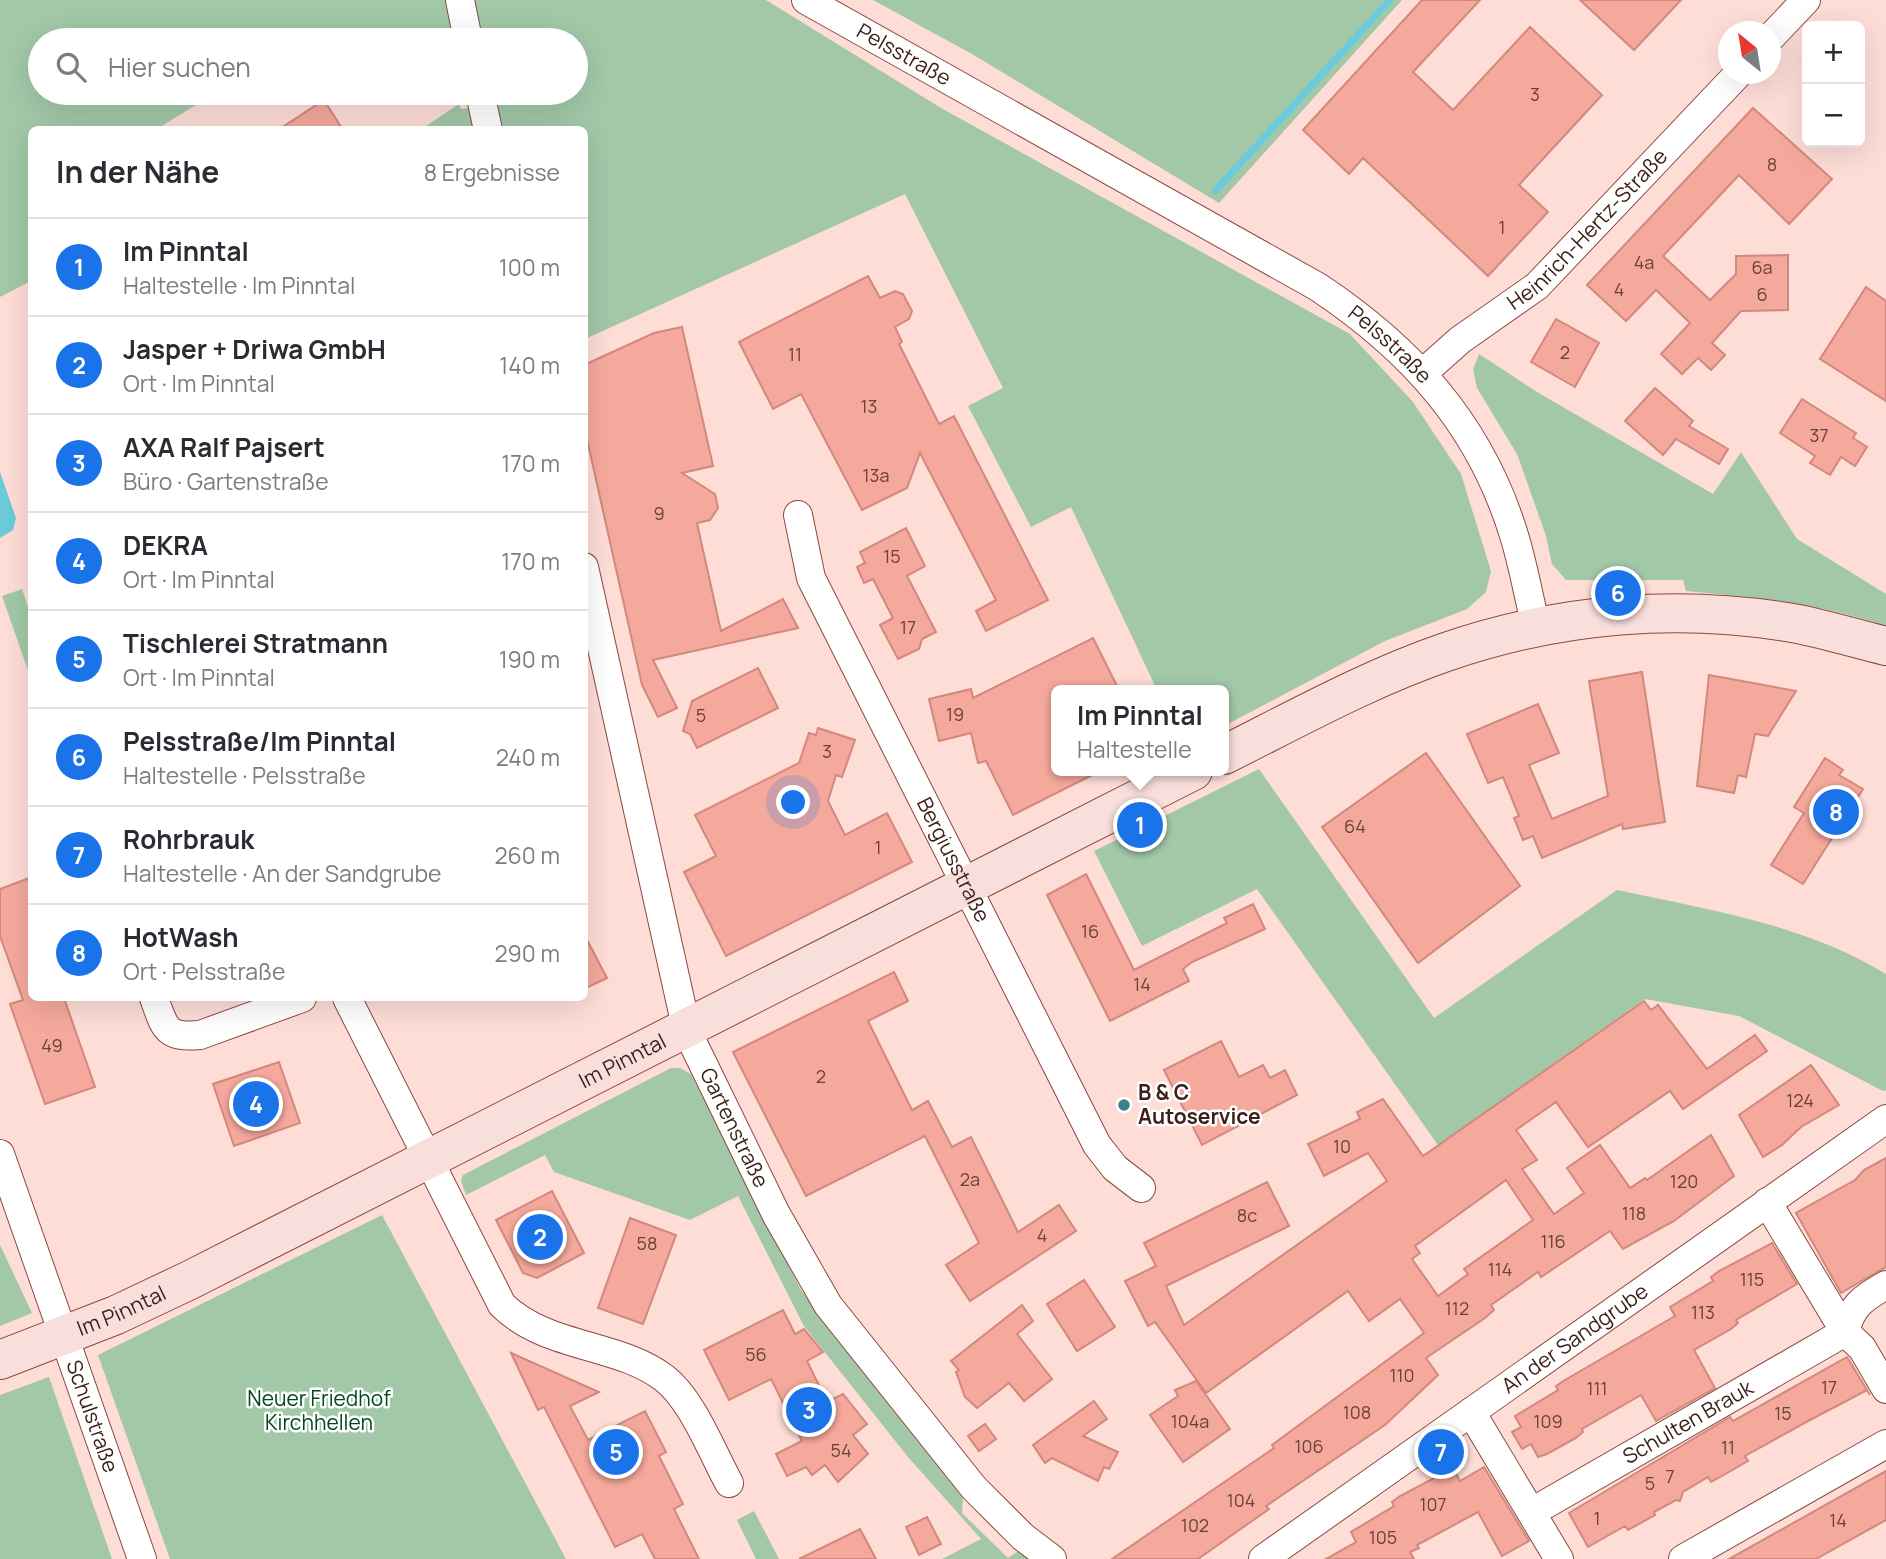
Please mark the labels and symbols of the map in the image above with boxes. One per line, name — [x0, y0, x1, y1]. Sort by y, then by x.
street label: Pelsstraße — [852, 16, 956, 92]
north arrow — [1718, 21, 1781, 84]
house number: 3 — [1530, 82, 1540, 106]
street label: Heinrich-Hertz-Straße — [1501, 142, 1673, 316]
house number: 8 — [1767, 152, 1777, 176]
house number: 1 — [1498, 215, 1506, 239]
house number: 4a — [1634, 250, 1654, 274]
house number: 6a — [1751, 255, 1773, 279]
house number: 4 — [1614, 277, 1624, 301]
house number: 6 — [1756, 282, 1768, 306]
street label: Pelsstraße — [1343, 298, 1438, 389]
house number: 2 — [1560, 340, 1570, 364]
house number: 11 — [788, 342, 802, 366]
house number: 13 — [861, 394, 877, 418]
house number: 37 — [1810, 423, 1829, 447]
house number: 13a — [863, 463, 889, 487]
house number: 9 — [653, 501, 665, 525]
house number: 15 — [883, 544, 901, 568]
pin: 6 — [1595, 567, 1641, 619]
house number: 17 — [900, 615, 916, 639]
house number: 19 — [946, 702, 964, 726]
house number: 5 — [696, 703, 706, 727]
house number: 3 — [822, 739, 832, 763]
your location — [776, 785, 810, 819]
pin: 8 — [1813, 786, 1859, 838]
street label: Bergiusstraße — [911, 792, 997, 927]
pin: 1 — [1117, 799, 1163, 851]
house number: 64 — [1344, 814, 1366, 838]
house number: 1 — [874, 835, 882, 859]
house number: 16 — [1081, 919, 1099, 943]
house number: 14 — [1133, 972, 1151, 996]
street label: Im Pinntal — [574, 1027, 671, 1094]
house number: 49 — [41, 1033, 63, 1057]
street label: Gartenstraße — [694, 1063, 776, 1192]
house number: 2 — [816, 1064, 826, 1088]
pin: 4 — [233, 1078, 279, 1130]
place label: B & C Autoservice — [1138, 1078, 1261, 1130]
house number: 124 — [1786, 1088, 1814, 1112]
marker: B & C Autoservice — [1116, 1097, 1132, 1113]
house number: 10 — [1333, 1134, 1351, 1158]
house number: 2a — [960, 1167, 980, 1191]
house number: 120 — [1670, 1169, 1698, 1193]
house number: 118 — [1622, 1201, 1646, 1225]
house number: 8c — [1237, 1203, 1257, 1227]
pin: 2 — [517, 1211, 563, 1263]
house number: 4 — [1037, 1223, 1047, 1247]
house number: 116 — [1540, 1229, 1566, 1253]
house number: 58 — [637, 1231, 657, 1255]
house number: 114 — [1488, 1257, 1512, 1281]
house number: 115 — [1740, 1267, 1764, 1291]
street label: An der Sandgrube — [1496, 1276, 1653, 1399]
street label: Im Pinntal — [73, 1278, 170, 1342]
house number: 112 — [1445, 1296, 1469, 1320]
house number: 113 — [1691, 1300, 1715, 1324]
house number: 56 — [745, 1342, 767, 1366]
street label: Schulstraße — [60, 1356, 126, 1476]
house number: 110 — [1389, 1363, 1415, 1387]
street label: Schulten Brauk — [1617, 1373, 1758, 1470]
house number: 17 — [1821, 1375, 1837, 1399]
house number: 111 — [1586, 1376, 1608, 1400]
park label: Neuer Friedhof Kirchhellen — [247, 1384, 391, 1436]
pin: 3 — [786, 1384, 832, 1436]
house number: 108 — [1343, 1400, 1371, 1424]
house number: 15 — [1774, 1401, 1792, 1425]
house number: 104a — [1171, 1409, 1209, 1433]
house number: 109 — [1533, 1409, 1563, 1433]
pin: 5 — [593, 1426, 639, 1478]
pin: 7 — [1418, 1426, 1464, 1478]
house number: 106 — [1294, 1434, 1324, 1458]
house number: 11 — [1721, 1435, 1735, 1459]
house number: 54 — [830, 1438, 852, 1462]
house number: 7 — [1665, 1464, 1675, 1488]
house number: 5 — [1645, 1471, 1655, 1495]
house number: 104 — [1227, 1488, 1255, 1512]
house number: 107 — [1419, 1492, 1447, 1516]
house number: 1 — [1593, 1506, 1601, 1530]
house number: 14 — [1829, 1508, 1847, 1532]
house number: 102 — [1181, 1513, 1209, 1537]
house number: 105 — [1369, 1525, 1397, 1549]

